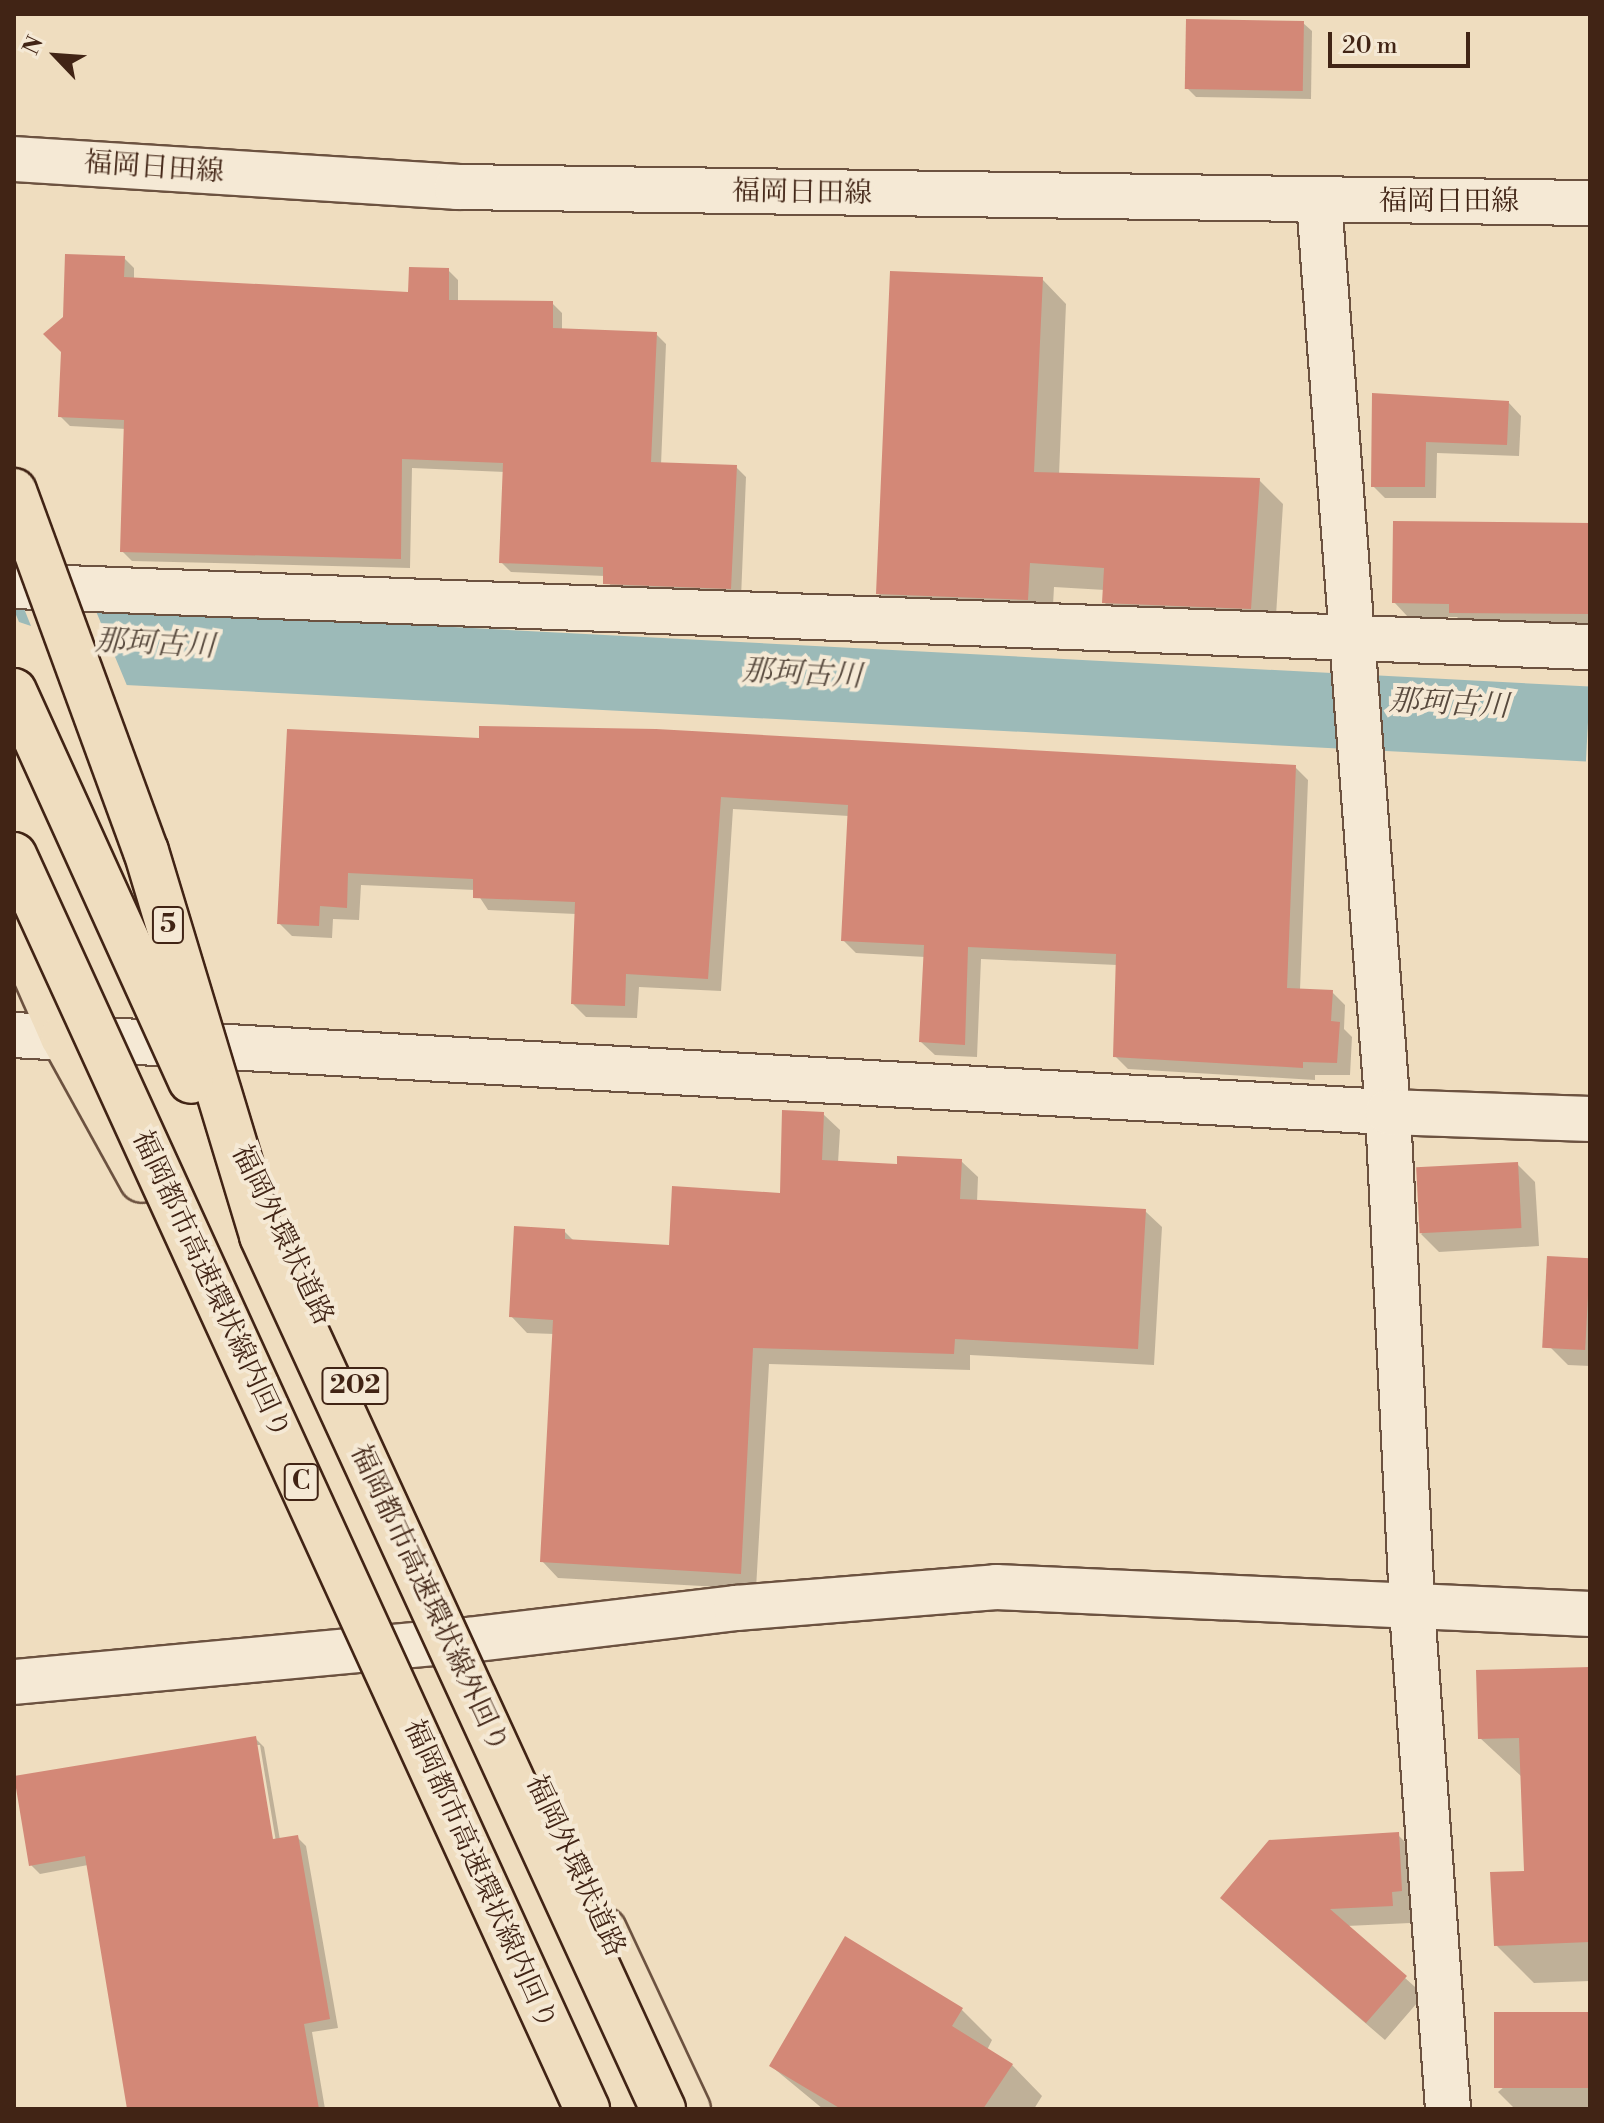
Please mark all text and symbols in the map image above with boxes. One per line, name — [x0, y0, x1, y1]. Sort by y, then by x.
north arrow — [16, 16, 96, 96]
scale bar — [1332, 16, 1474, 66]
text: 20 m — [1342, 31, 1398, 61]
text: N — [18, 32, 50, 59]
street label: 福岡日田線 — [83, 146, 225, 190]
street label: 福岡日田線 — [732, 175, 872, 211]
street label: 福岡日田線 — [1379, 185, 1519, 219]
water label: 那珂古川 — [94, 623, 216, 665]
water label: 那珂古川 — [741, 653, 863, 695]
water label: 那珂古川 — [1388, 683, 1510, 725]
road number: 5 — [150, 903, 186, 947]
street label: 福岡都市高速環状線内回り — [125, 1126, 297, 1444]
street label: 福岡外環状道路 — [224, 1140, 340, 1330]
road number: 202 — [321, 1364, 389, 1408]
street label: 福岡都市高速環状線外回り — [343, 1440, 515, 1758]
road number: C — [283, 1460, 319, 1504]
street label: 福岡都市高速環状線内回り — [396, 1715, 564, 2035]
street label: 福岡外環状道路 — [518, 1770, 632, 1962]

